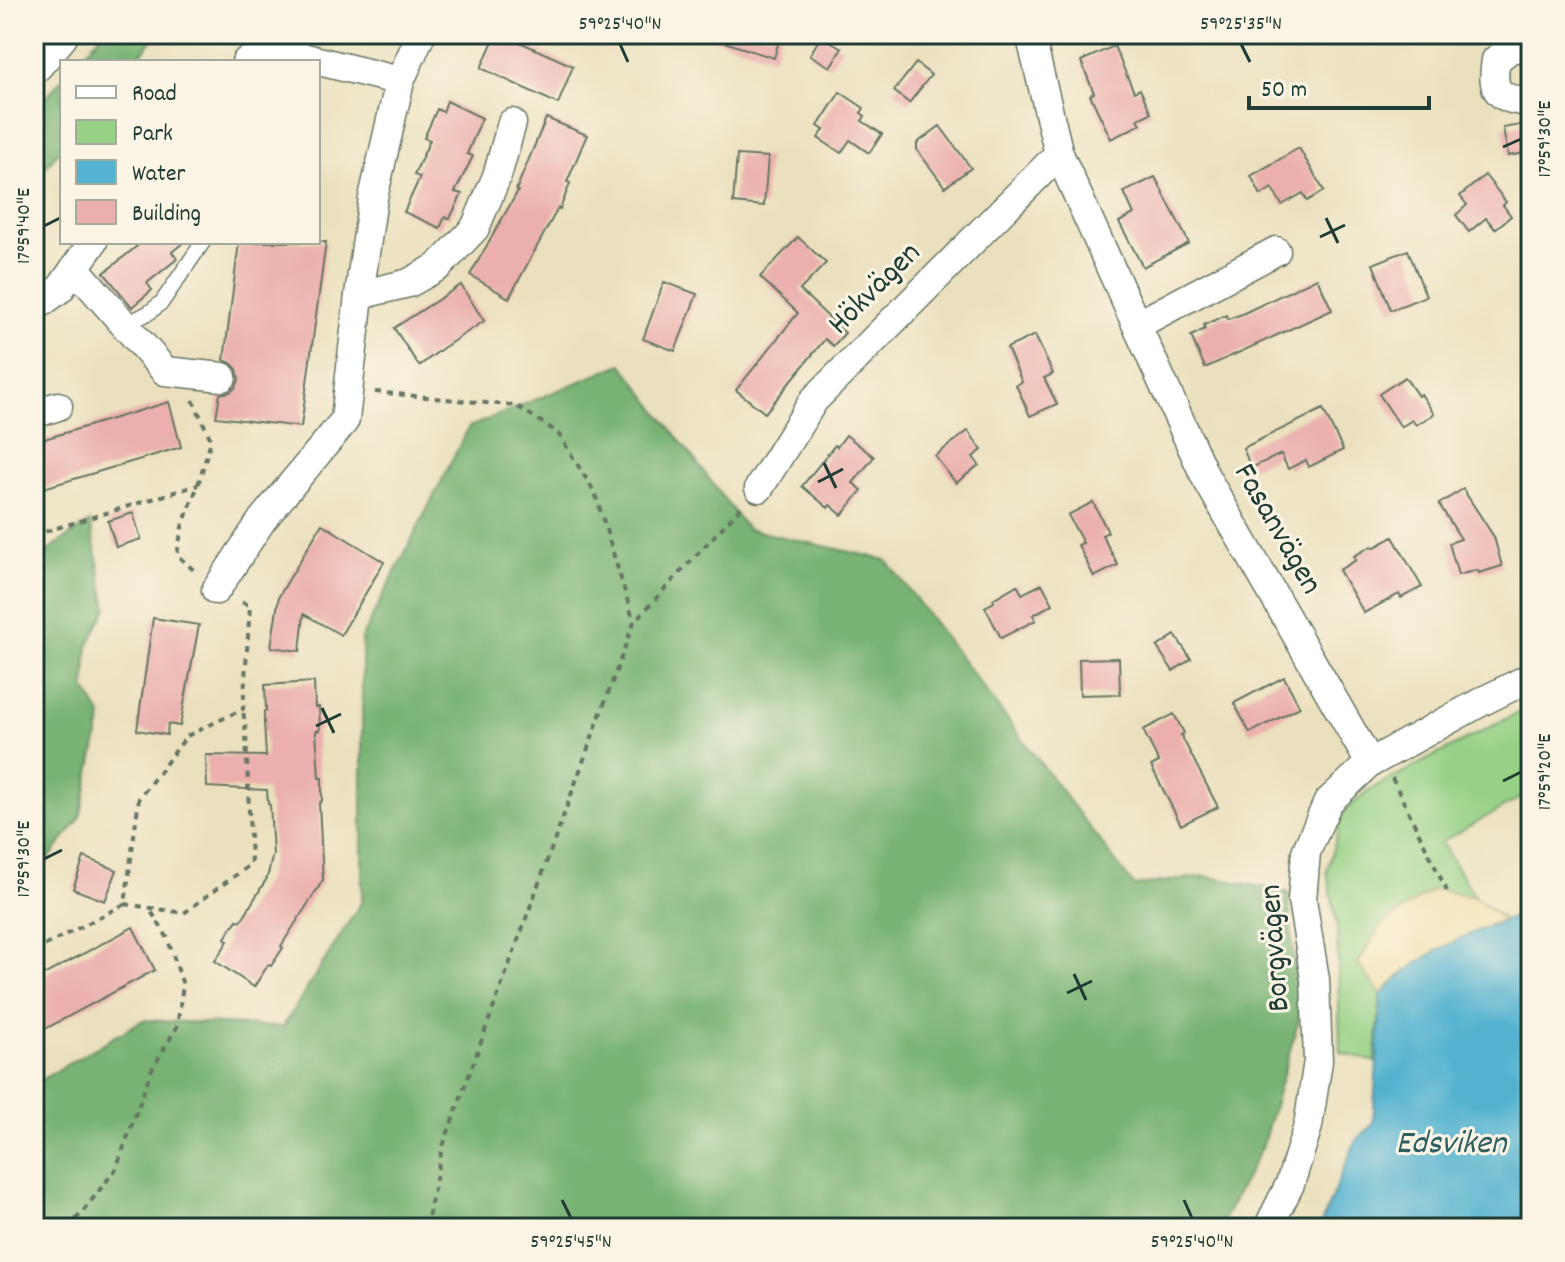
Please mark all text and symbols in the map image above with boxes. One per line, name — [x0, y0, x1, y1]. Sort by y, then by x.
text: 59°25'40"N — [579, 11, 661, 39]
text: 59°25'35"N — [1200, 11, 1282, 39]
legend — [60, 60, 320, 244]
scale bar — [1249, 60, 1429, 110]
text: 50 m — [1261, 74, 1307, 108]
text: Road — [132, 78, 177, 112]
text: 17°59'30"E — [1532, 101, 1560, 177]
text: Park — [132, 118, 173, 152]
text: Water — [132, 158, 185, 192]
text: 17°59'40"E — [11, 188, 39, 264]
text: Building — [132, 198, 201, 232]
street label: Hökvägen — [819, 233, 933, 347]
street label: Fasanvägen — [1220, 456, 1332, 604]
text: 17°59'20"E — [1532, 734, 1560, 810]
text: 17°59'30"E — [11, 821, 39, 897]
street label: Borgvägen — [1250, 883, 1304, 1013]
water label: Edsviken — [1396, 1121, 1508, 1170]
text: 59°25'45"N — [530, 1229, 612, 1257]
text: 59°25'40"N — [1151, 1229, 1233, 1257]

